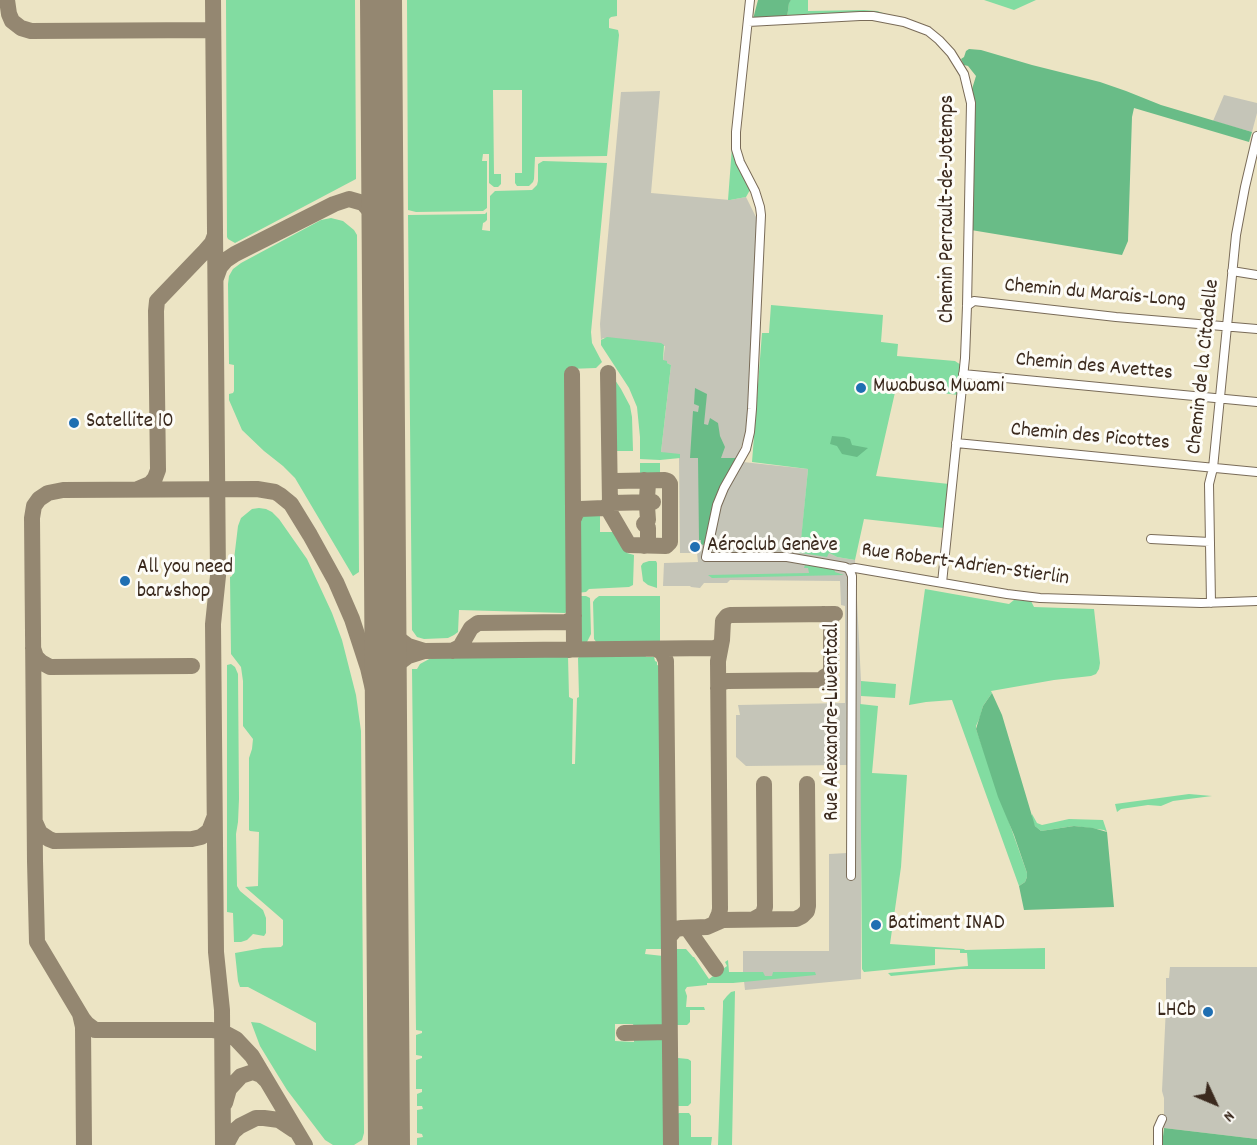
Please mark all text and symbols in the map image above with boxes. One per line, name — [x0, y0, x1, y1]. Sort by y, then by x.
street label: Chemin Perrault-de-Jotemps — [936, 95, 962, 323]
street label: Chemin du Marais-Long — [1003, 275, 1187, 315]
street label: Chemin de la Citadelle — [1183, 278, 1227, 456]
street label: Chemin des Avettes — [1014, 349, 1174, 387]
place label: Mwabusa Mwami — [873, 375, 1004, 401]
marker: Mwabusa Mwami — [854, 381, 868, 395]
place label: Satellite 10 — [86, 410, 174, 436]
marker: Satellite 10 — [67, 416, 81, 430]
street label: Chemin des Picottes — [1009, 418, 1171, 458]
place label: Aéroclub Genève — [707, 534, 838, 560]
street label: Rue Robert-Adrien-Stierlin — [860, 539, 1070, 593]
marker: Aéroclub Genève — [688, 540, 702, 554]
place label: All you need bar&shop — [137, 556, 233, 606]
marker: All you need bar&shop — [118, 574, 132, 588]
street label: Rue Alexandre-Liwentaal — [821, 623, 847, 821]
place label: Batiment INAD — [888, 912, 1005, 938]
marker: Batiment INAD — [869, 918, 883, 932]
place label: LHCb — [1157, 999, 1196, 1025]
marker: LHCb — [1201, 1005, 1215, 1019]
north arrow — [1185, 1073, 1245, 1133]
text: N — [1217, 1105, 1239, 1127]

